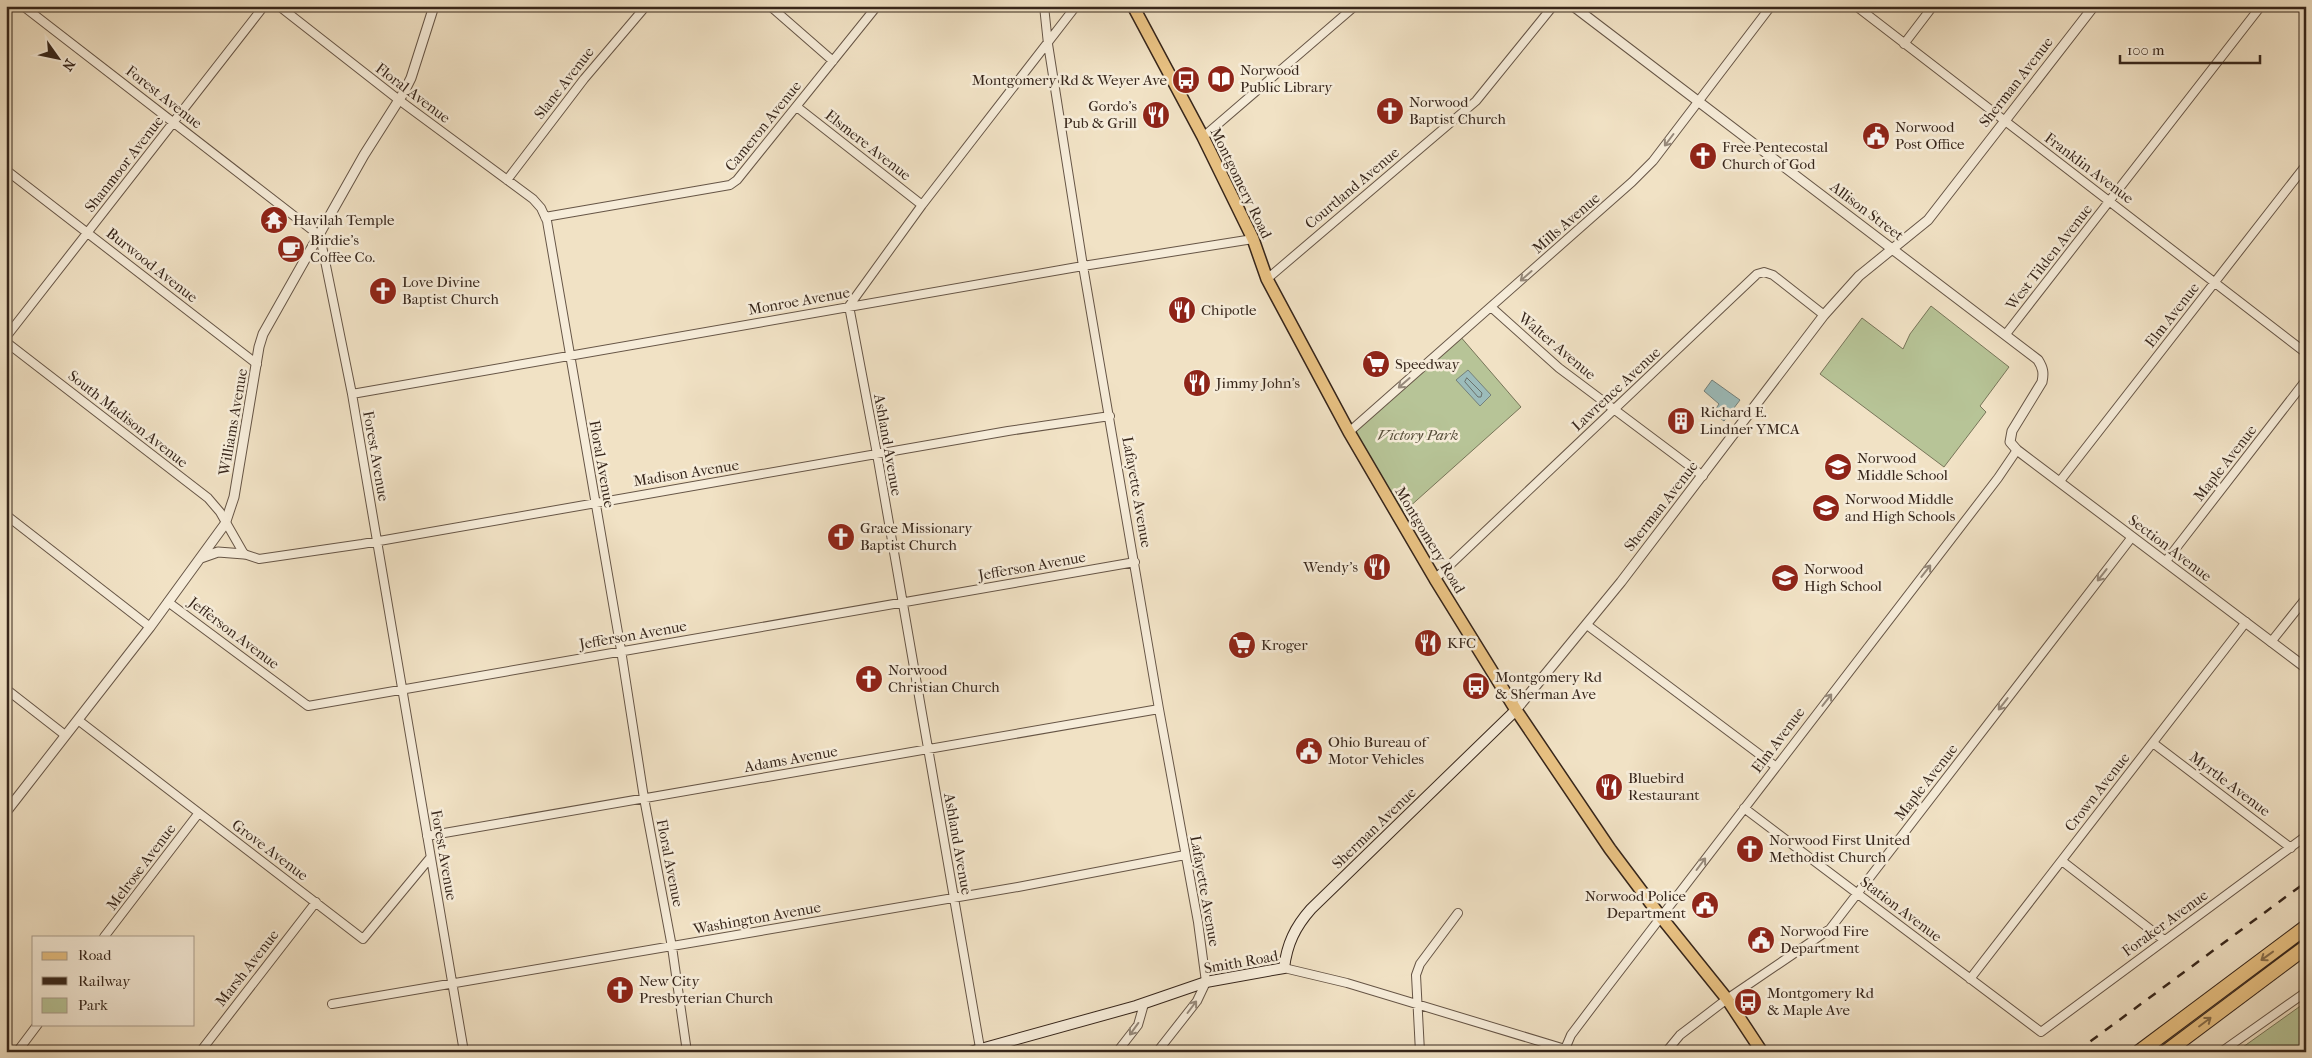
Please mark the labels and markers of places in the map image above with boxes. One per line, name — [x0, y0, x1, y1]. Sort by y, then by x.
place label: Norwood Public Library — [1240, 61, 1333, 96]
library icon: Norwood Public Library — [1206, 64, 1236, 94]
bus stop icon: Montgomery Rd & Weyer Ave — [1171, 65, 1201, 95]
place label: Montgomery Rd & Weyer Ave — [972, 71, 1168, 89]
place label: Norwood Baptist Church — [1409, 93, 1506, 128]
church icon: Norwood Baptist Church — [1375, 96, 1405, 126]
place label: Gordo’s Pub & Grill — [1063, 97, 1137, 132]
restaurant icon: Gordo’s Pub & Grill — [1141, 100, 1171, 130]
place label: Norwood Post Office — [1895, 118, 1965, 153]
public building icon: Norwood Post Office — [1861, 121, 1891, 151]
place label: Free Pentecostal Church of God — [1722, 138, 1828, 173]
church icon: Free Pentecostal Church of God — [1688, 141, 1718, 171]
temple icon: Havilah Temple — [259, 205, 289, 235]
place label: Havilah Temple — [293, 211, 395, 229]
place label: Birdie’s Coffee Co. — [310, 231, 375, 266]
cafe icon: Birdie’s Coffee Co. — [276, 234, 306, 264]
place label: Love Divine Baptist Church — [402, 273, 499, 308]
church icon: Love Divine Baptist Church — [368, 276, 398, 306]
restaurant icon: Chipotle — [1167, 295, 1197, 325]
place label: Chipotle — [1201, 301, 1257, 319]
supermarket icon: Speedway — [1361, 349, 1391, 379]
place label: Speedway — [1395, 355, 1460, 373]
restaurant icon: Jimmy John's — [1182, 368, 1212, 398]
place label: Jimmy John's — [1215, 374, 1301, 392]
place label: Richard E. Lindner YMCA — [1700, 403, 1800, 438]
building icon: Richard E. Lindner YMCA — [1666, 406, 1696, 436]
place label: Norwood Middle School — [1857, 449, 1948, 484]
school or university icon: Norwood Middle School — [1823, 452, 1853, 482]
place label: Norwood Middle and High Schools — [1845, 490, 1956, 525]
school or university icon: Norwood Middle and High Schools — [1811, 493, 1841, 523]
place label: Grace Missionary Baptist Church — [860, 519, 973, 554]
church icon: Grace Missionary Baptist Church — [826, 522, 856, 552]
restaurant icon: Wendy's — [1362, 552, 1392, 582]
place label: Wendy's — [1302, 558, 1358, 576]
place label: Norwood High School — [1804, 560, 1882, 595]
school or university icon: Norwood High School — [1770, 563, 1800, 593]
restaurant icon: KFC — [1413, 628, 1443, 658]
supermarket icon: Kroger — [1227, 630, 1257, 660]
place label: KFC — [1447, 634, 1476, 652]
place label: Kroger — [1261, 636, 1308, 654]
place label: Norwood Christian Church — [888, 661, 1000, 696]
church icon: Norwood Christian Church — [854, 664, 884, 694]
place label: Montgomery Rd & Sherman Ave — [1495, 668, 1603, 703]
bus stop icon: Montgomery Rd & Sherman Ave — [1461, 671, 1491, 701]
place label: Ohio Bureau of Motor Vehicles — [1328, 733, 1429, 768]
public building icon: Ohio Bureau of Motor Vehicles — [1294, 736, 1324, 766]
place label: Bluebird Restaurant — [1628, 769, 1700, 804]
restaurant icon: Bluebird Restaurant — [1594, 772, 1624, 802]
place label: Norwood First United Methodist Church — [1769, 831, 1911, 866]
church icon: Norwood First United Methodist Church — [1735, 834, 1765, 864]
place label: Norwood Police Department — [1585, 887, 1687, 922]
public building icon: Norwood Police Department — [1690, 890, 1720, 920]
place label: Norwood Fire Department — [1780, 922, 1869, 957]
public building icon: Norwood Fire Department — [1746, 925, 1776, 955]
place label: New City Presbyterian Church — [639, 972, 774, 1007]
church icon: New City Presbyterian Church — [605, 975, 635, 1005]
place label: Montgomery Rd & Maple Ave — [1767, 984, 1875, 1019]
bus stop icon: Montgomery Rd & Maple Ave — [1733, 987, 1763, 1017]

